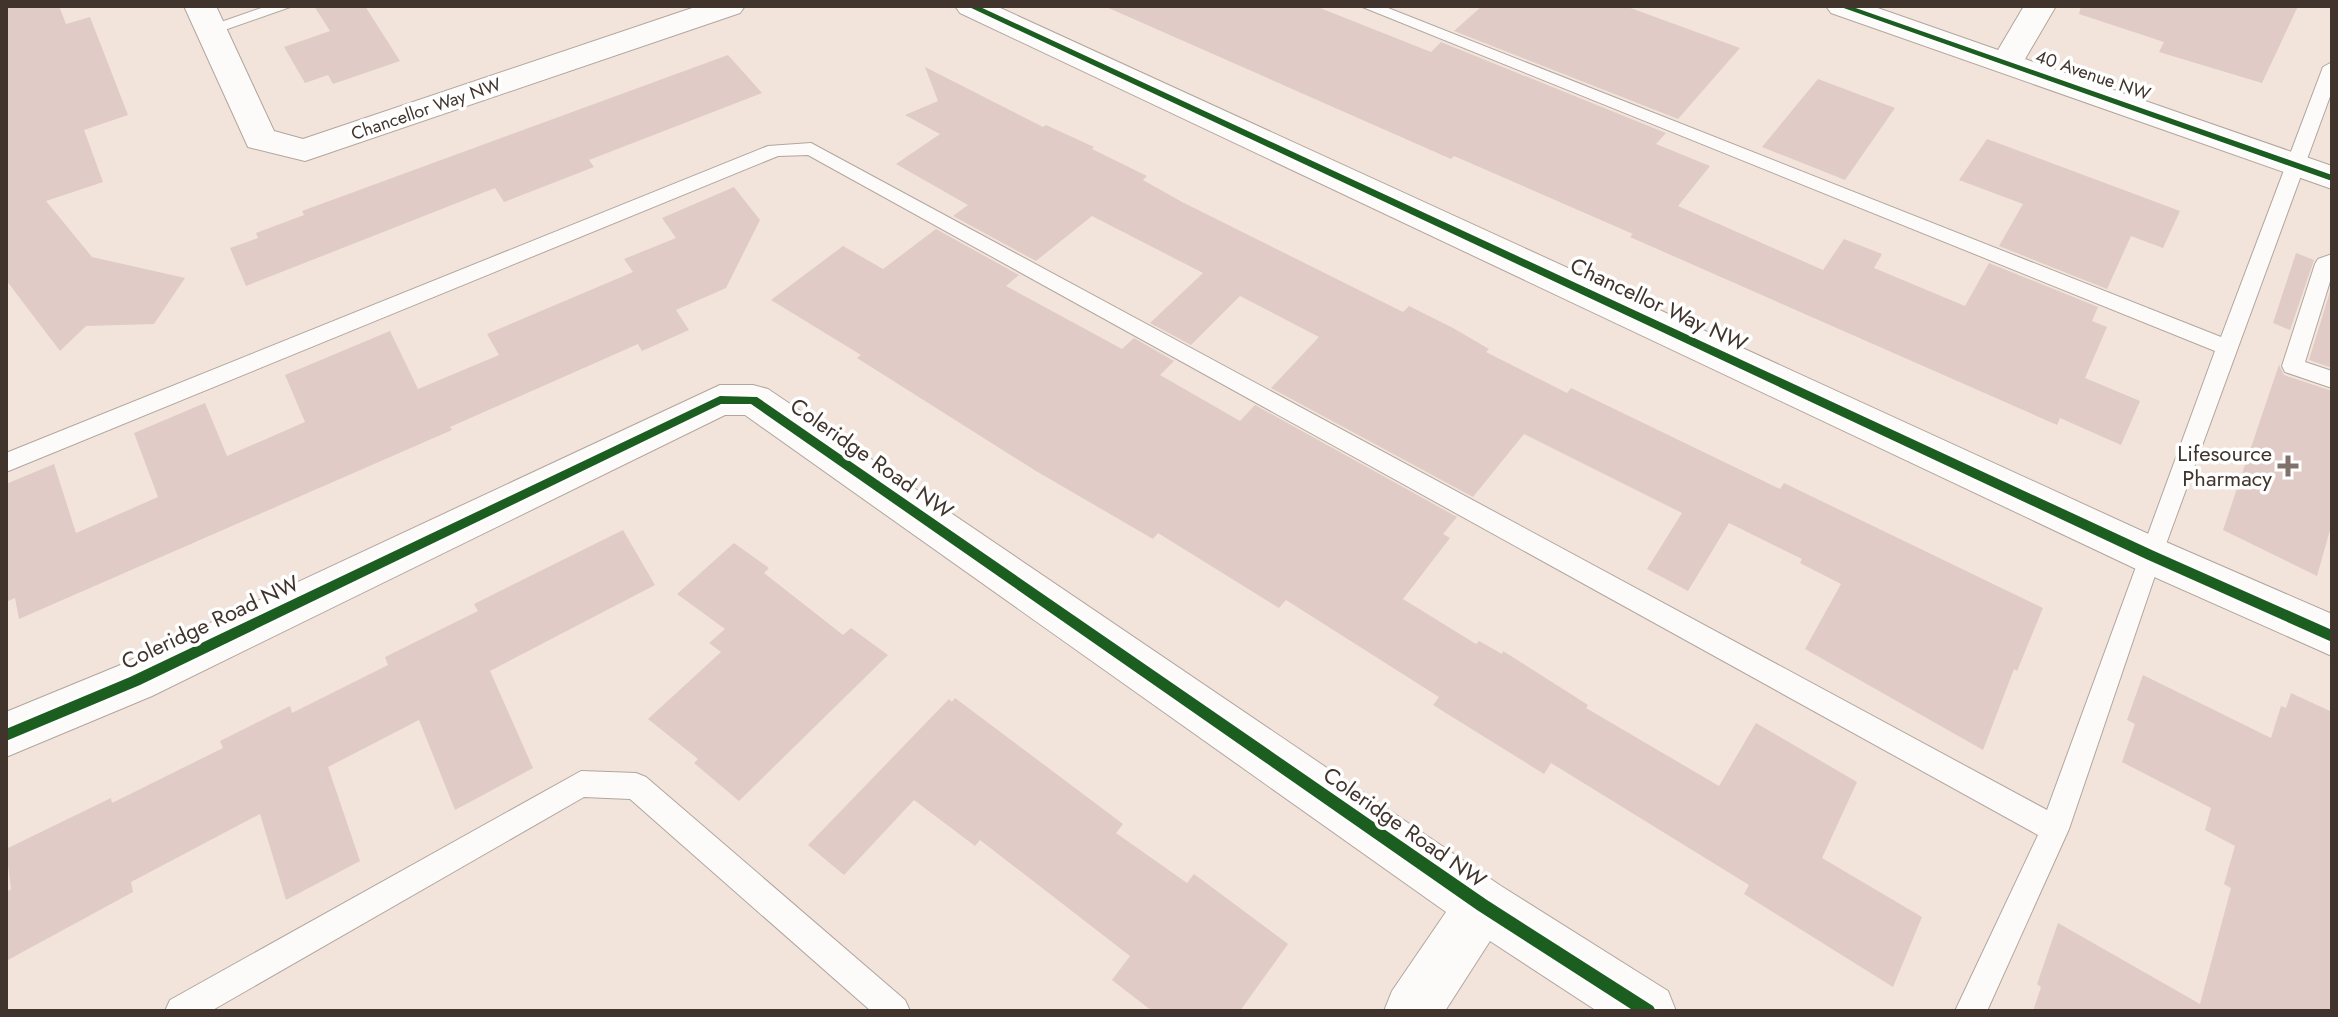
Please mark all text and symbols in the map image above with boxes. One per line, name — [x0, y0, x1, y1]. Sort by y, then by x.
street label: 40 Avenue NW — [2032, 43, 2154, 107]
street label: Chancellor Way NW — [347, 71, 505, 147]
street label: Chancellor Way NW — [1565, 249, 1753, 359]
street label: Coleridge Road NW — [784, 390, 960, 526]
place label: Lifesource Pharmacy — [2177, 437, 2272, 494]
marker: Lifesource Pharmacy — [2279, 457, 2297, 475]
street label: Coleridge Road NW — [116, 567, 304, 677]
street label: Coleridge Road NW — [1317, 759, 1493, 895]

